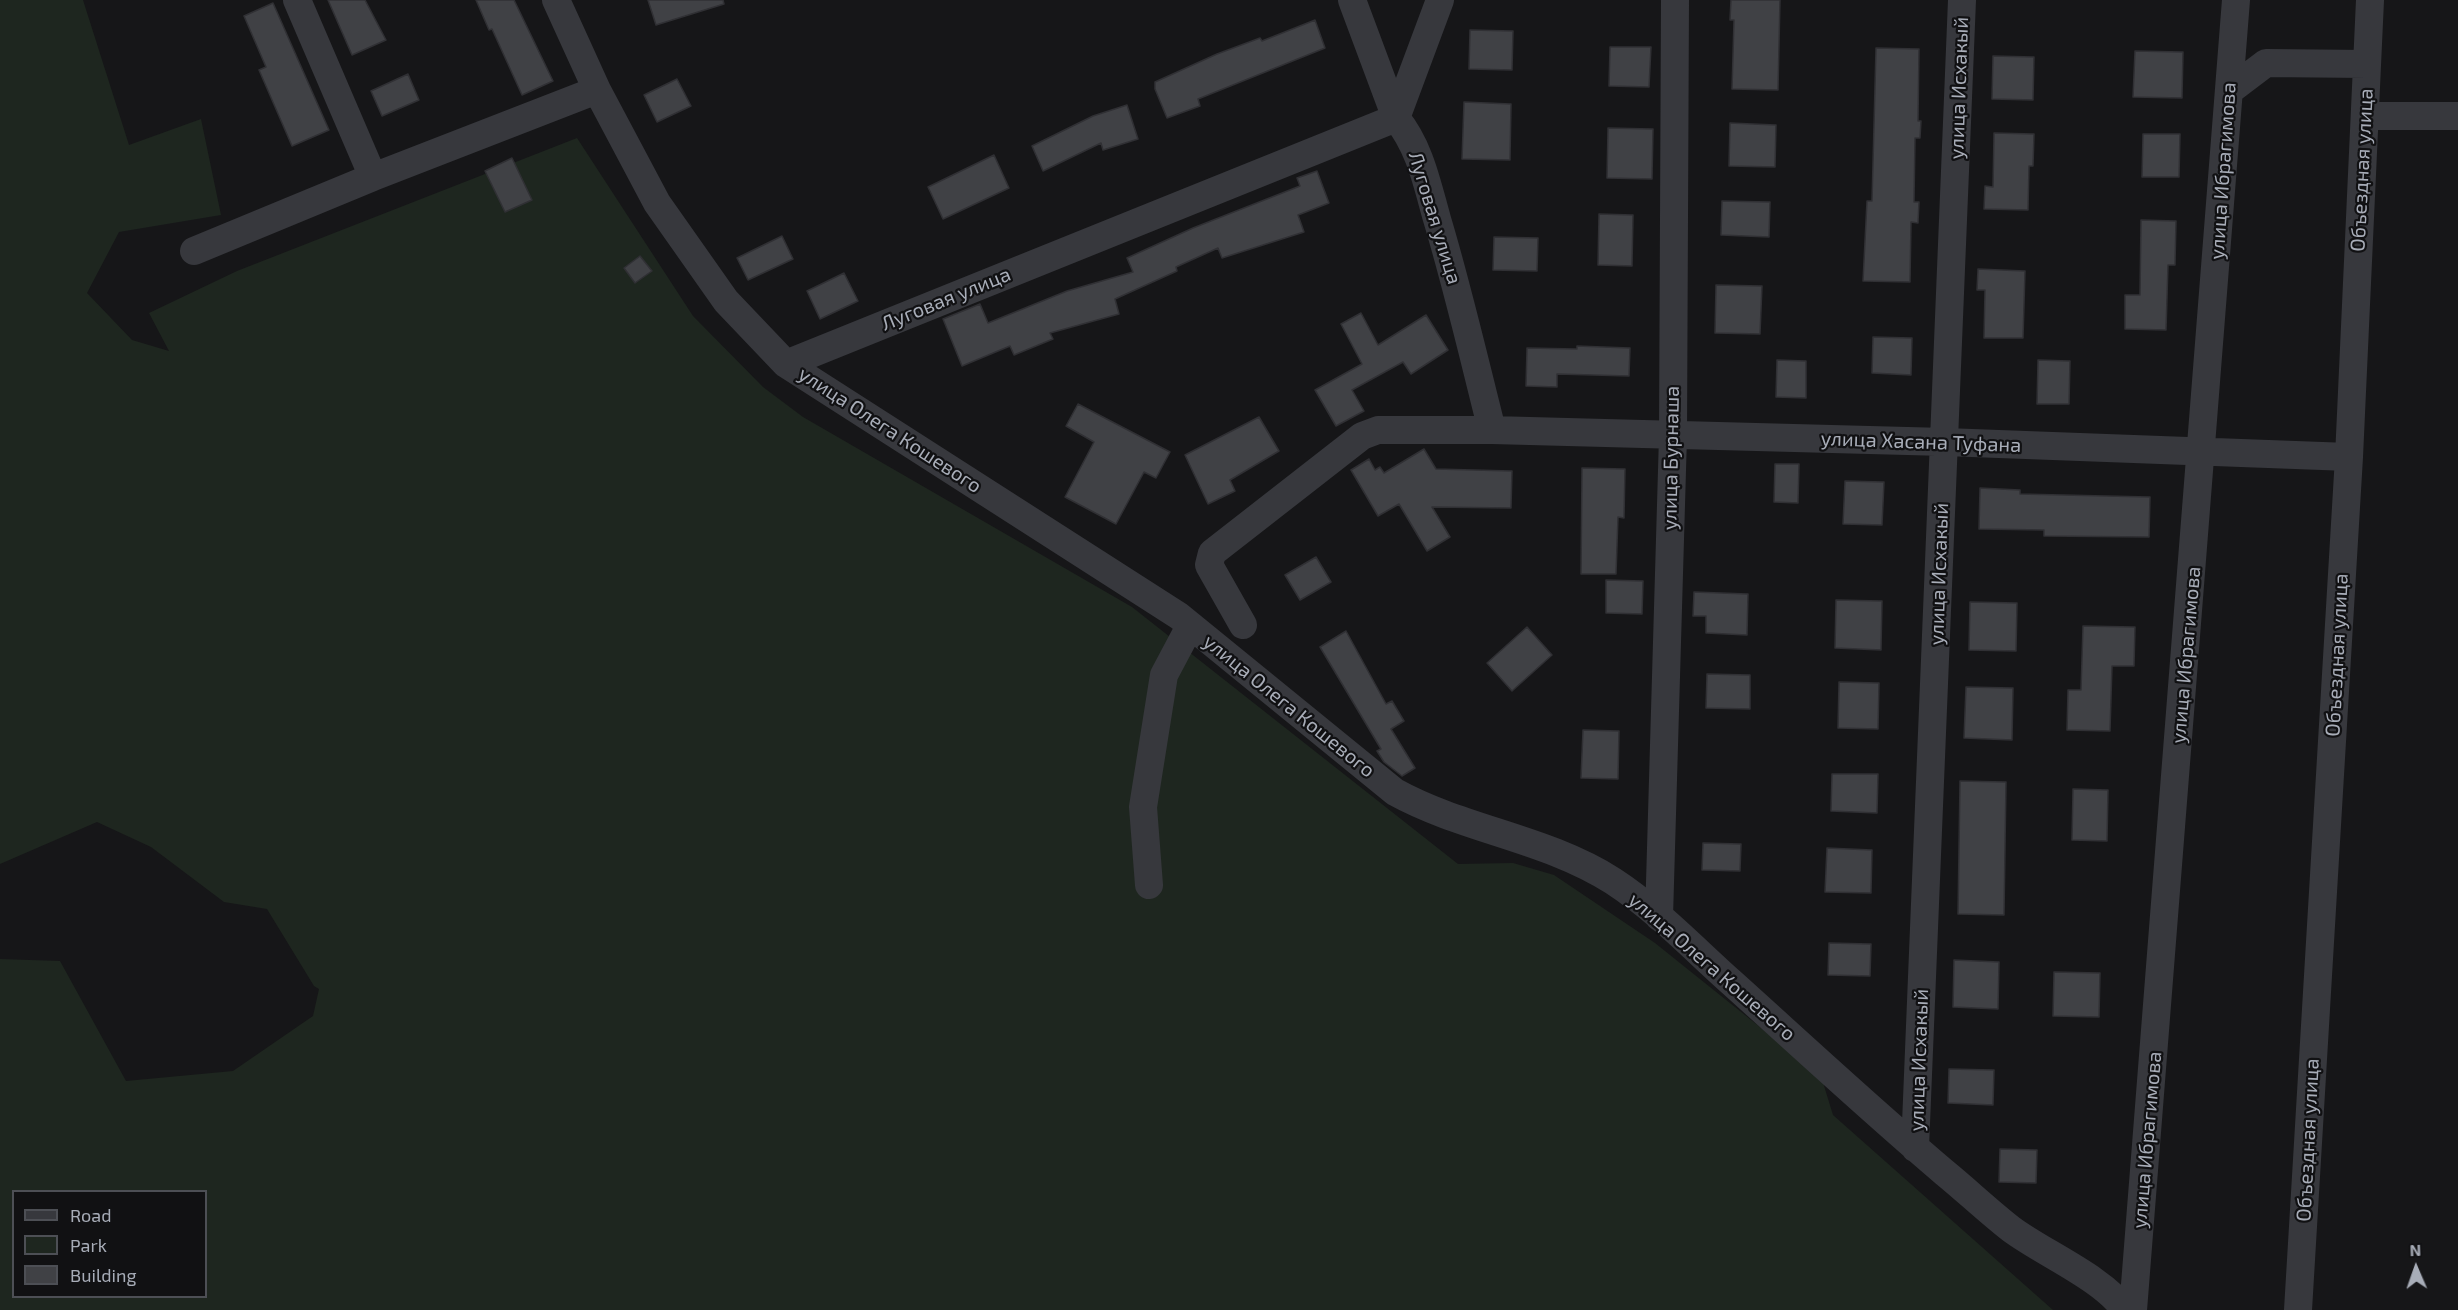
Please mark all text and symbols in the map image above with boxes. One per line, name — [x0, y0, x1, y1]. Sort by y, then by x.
street label: улица Исхакый — [1945, 16, 1973, 160]
street label: улица Ибрагимова — [2205, 82, 2241, 260]
street label: Объездная улица — [2346, 88, 2378, 252]
street label: Луговая улица — [1403, 149, 1467, 287]
street label: Луговая улица — [878, 262, 1014, 336]
street label: улица Олега Кошевого — [794, 362, 986, 498]
street label: улица Бурнаша — [1658, 386, 1684, 530]
street label: улица Хасана Туфана — [1820, 427, 2022, 457]
street label: улица Исхакый — [1925, 502, 1953, 646]
street label: улица Ибрагимова — [2166, 565, 2206, 745]
street label: Объездная улица — [2321, 573, 2353, 737]
street label: улица Олега Кошевого — [1199, 630, 1379, 782]
street label: улица Олега Кошевого — [1624, 888, 1800, 1046]
street label: улица Исхакый — [1905, 988, 1933, 1132]
street label: улица Ибрагимова — [2127, 1050, 2167, 1230]
street label: Объездная улица — [2292, 1058, 2324, 1222]
legend — [12, 1190, 207, 1298]
text: Road — [70, 1204, 111, 1226]
text: Park — [70, 1234, 107, 1256]
north arrow — [2386, 1238, 2446, 1298]
text: N — [2409, 1240, 2421, 1259]
text: Building — [70, 1264, 137, 1286]

